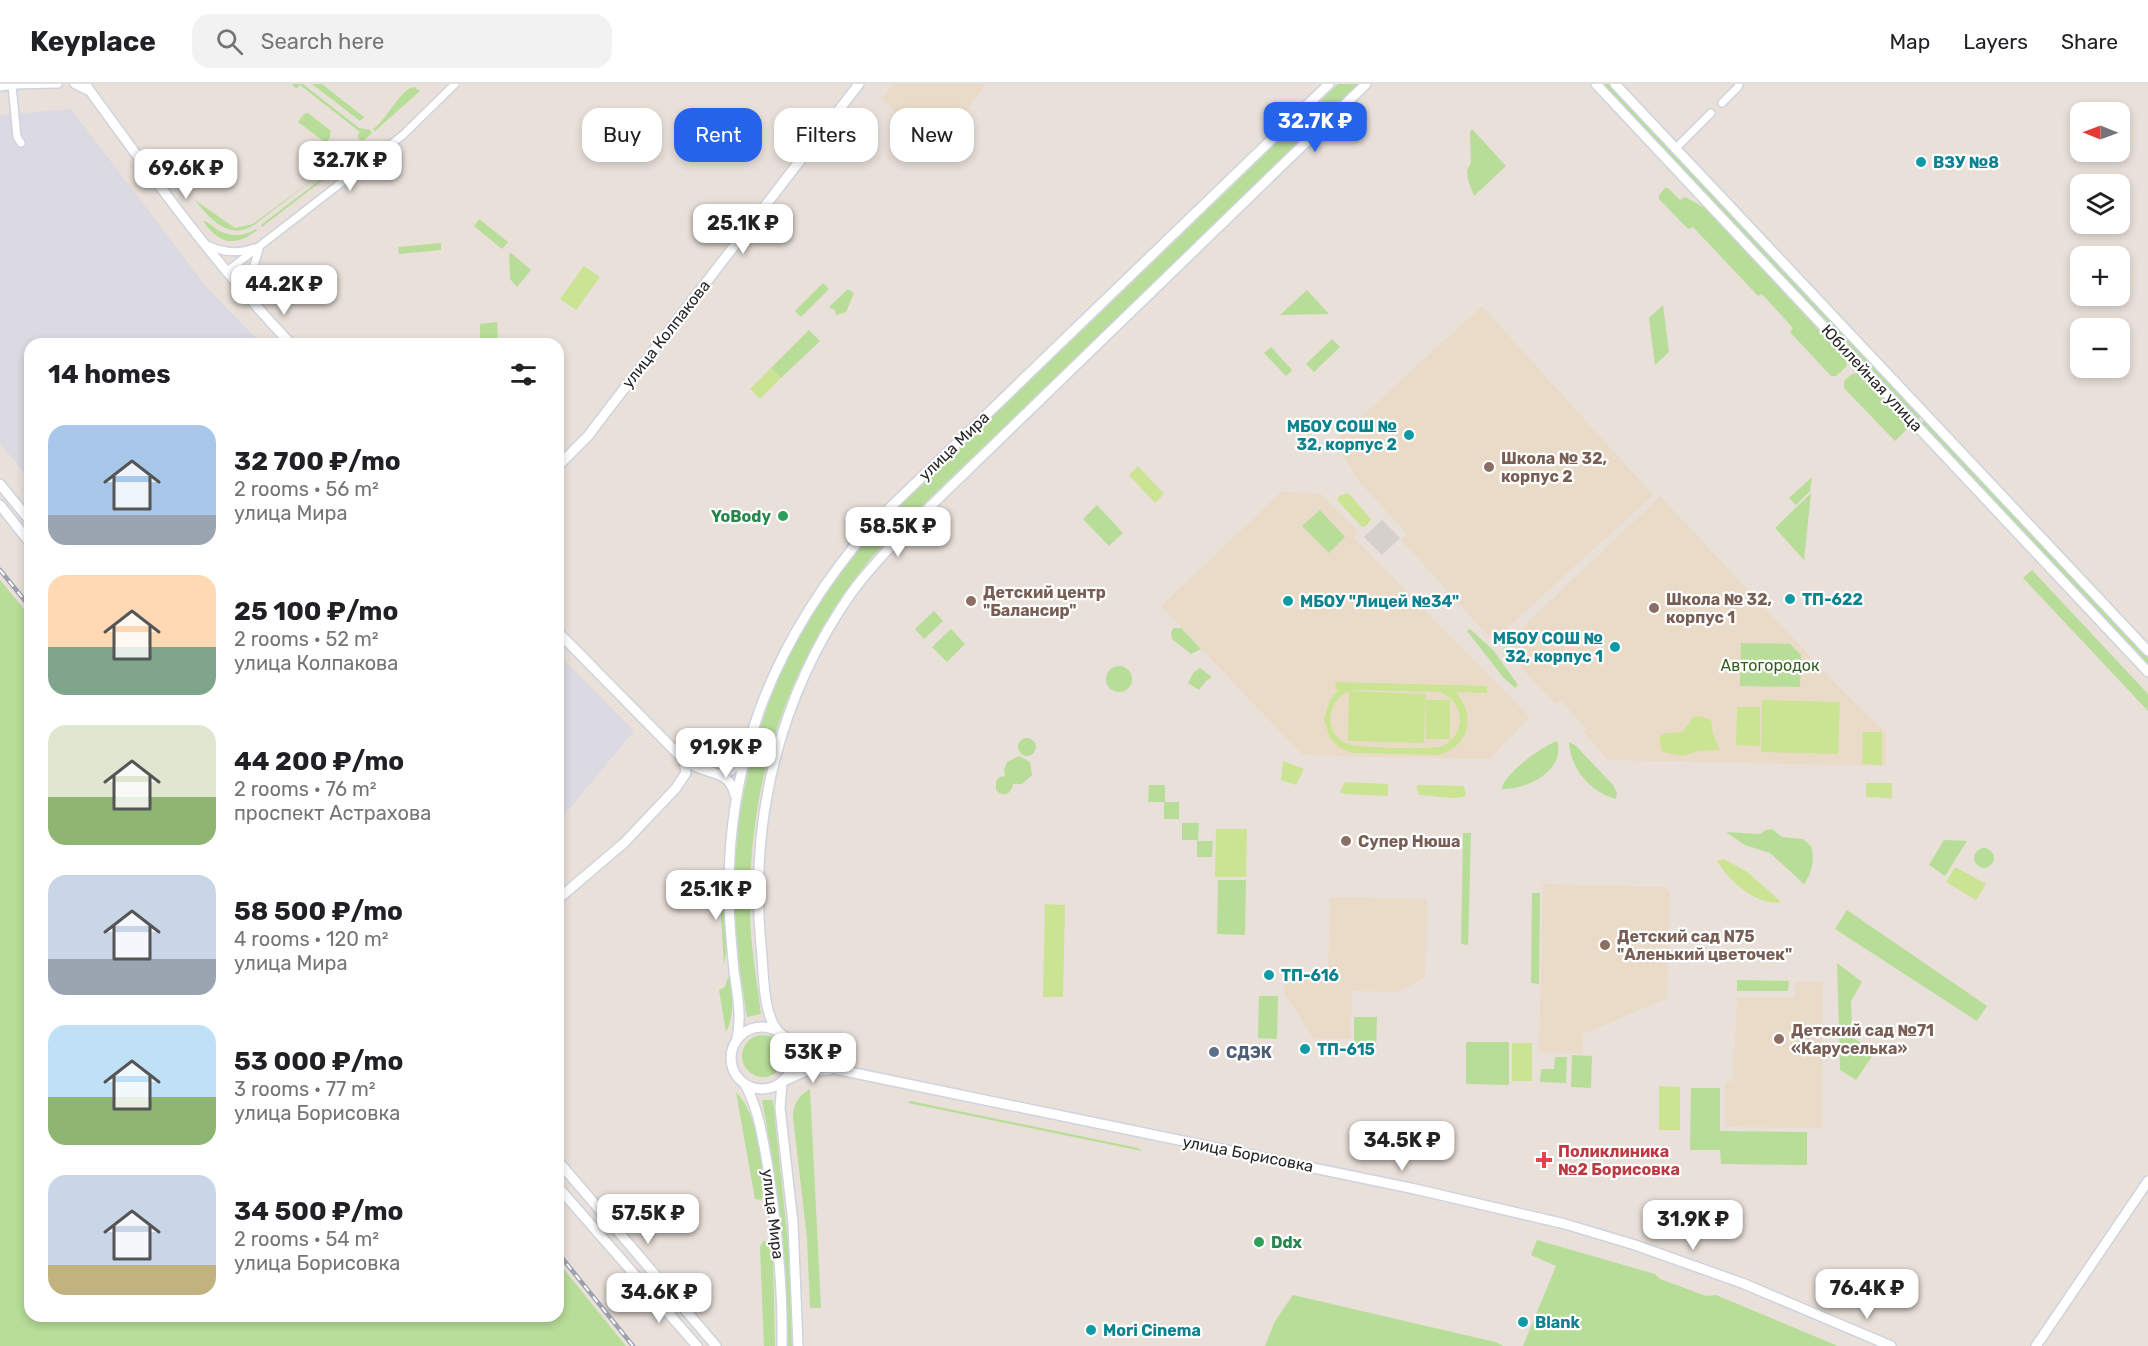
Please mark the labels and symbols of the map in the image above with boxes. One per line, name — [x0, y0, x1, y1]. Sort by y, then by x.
pin: 32.7K ₽ — [1260, 102, 1370, 153]
north arrow — [2070, 102, 2130, 162]
pin: 32.7K ₽ — [295, 141, 405, 192]
pin: 69.6K ₽ — [131, 149, 241, 200]
place label: ВЗУ №8 — [1933, 153, 1999, 172]
marker: ВЗУ №8 — [1914, 155, 1928, 169]
pin: 25.1K ₽ — [688, 204, 798, 255]
pin: 44.2K ₽ — [229, 265, 339, 316]
street label: улица Колпакова — [618, 276, 714, 392]
street label: Юбилейная улица — [1817, 321, 1927, 435]
street label: улица Мира — [915, 408, 993, 484]
place label: МБОУ СОШ № 32, корпус 2 — [1287, 417, 1397, 454]
marker: МБОУ СОШ № 32, корпус 2 — [1402, 428, 1416, 442]
place label: Школа № 32, корпус 2 — [1501, 449, 1607, 486]
marker: Школа № 32, корпус 2 — [1482, 460, 1496, 474]
place label: YoBody — [711, 507, 771, 526]
pin: 58.5K ₽ — [843, 507, 953, 558]
marker: YoBody — [776, 509, 790, 523]
place label: Детский центр "Балансир" — [983, 583, 1106, 620]
place label: Школа № 32, корпус 1 — [1666, 590, 1772, 627]
place label: ТП-622 — [1802, 590, 1863, 609]
place label: МБОУ "Лицей №34" — [1300, 592, 1459, 611]
marker: ТП-622 — [1783, 592, 1797, 606]
marker: Детский центр "Балансир" — [964, 594, 978, 608]
marker: МБОУ "Лицей №34" — [1281, 594, 1295, 608]
marker: Школа № 32, корпус 1 — [1647, 601, 1661, 615]
place label: МБОУ СОШ № 32, корпус 1 — [1493, 629, 1603, 666]
marker: МБОУ СОШ № 32, корпус 1 — [1608, 640, 1622, 654]
park label: Автогородок — [1720, 656, 1820, 675]
pin: 91.9K ₽ — [671, 728, 781, 779]
place label: Супер Нюша — [1358, 832, 1460, 851]
marker: Супер Нюша — [1339, 834, 1353, 848]
pin: 25.1K ₽ — [661, 870, 771, 921]
place label: Детский сад N75 "Аленький цветочек" — [1617, 927, 1792, 964]
marker: Детский сад N75 "Аленький цветочек" — [1598, 938, 1612, 952]
place label: ТП-616 — [1281, 966, 1339, 985]
marker: ТП-616 — [1262, 968, 1276, 982]
place label: Детский сад №71 «Каруселька» — [1791, 1021, 1934, 1058]
marker: Детский сад №71 «Каруселька» — [1772, 1032, 1786, 1046]
pin: 53K ₽ — [771, 1033, 855, 1084]
place label: ТП-615 — [1317, 1040, 1375, 1059]
marker: ТП-615 — [1298, 1042, 1312, 1056]
place label: СДЭК — [1226, 1043, 1272, 1062]
marker: СДЭК — [1207, 1045, 1221, 1059]
pin: 34.5K ₽ — [1347, 1121, 1457, 1172]
street label: улица Борисовка — [1181, 1132, 1315, 1176]
place label: Поликлиника №2 Борисовка — [1558, 1142, 1680, 1179]
marker: Поликлиника №2 Борисовка — [1535, 1151, 1553, 1169]
street label: улица Мира — [758, 1168, 788, 1260]
pin: 57.5K ₽ — [593, 1194, 703, 1245]
pin: 31.9K ₽ — [1638, 1200, 1748, 1251]
place label: Ddx — [1271, 1233, 1303, 1252]
marker: Ddx — [1252, 1235, 1266, 1249]
pin: 76.4K ₽ — [1812, 1269, 1922, 1320]
pin: 34.6K ₽ — [604, 1273, 714, 1324]
place label: Blank — [1535, 1313, 1581, 1332]
marker: Blank — [1516, 1315, 1530, 1329]
place label: Mori Cinema — [1103, 1321, 1201, 1340]
marker: Mori Cinema — [1084, 1323, 1098, 1337]

